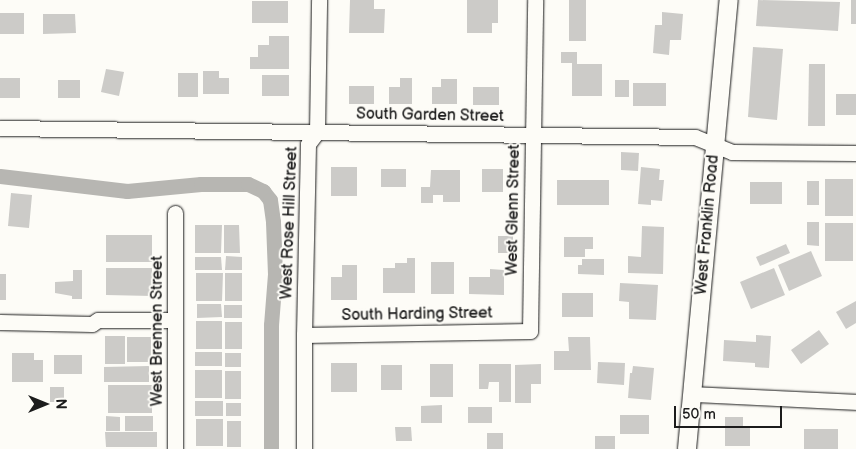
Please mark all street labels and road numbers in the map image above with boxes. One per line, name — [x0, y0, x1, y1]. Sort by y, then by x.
street label: South Garden Street — [356, 105, 504, 127]
street label: West Glenn Street — [503, 144, 525, 276]
street label: West Rose Hill Street — [278, 146, 302, 300]
street label: West Franklin Road — [692, 154, 724, 296]
street label: West Brennen Street — [148, 255, 168, 407]
street label: South Harding Street — [341, 304, 493, 326]

